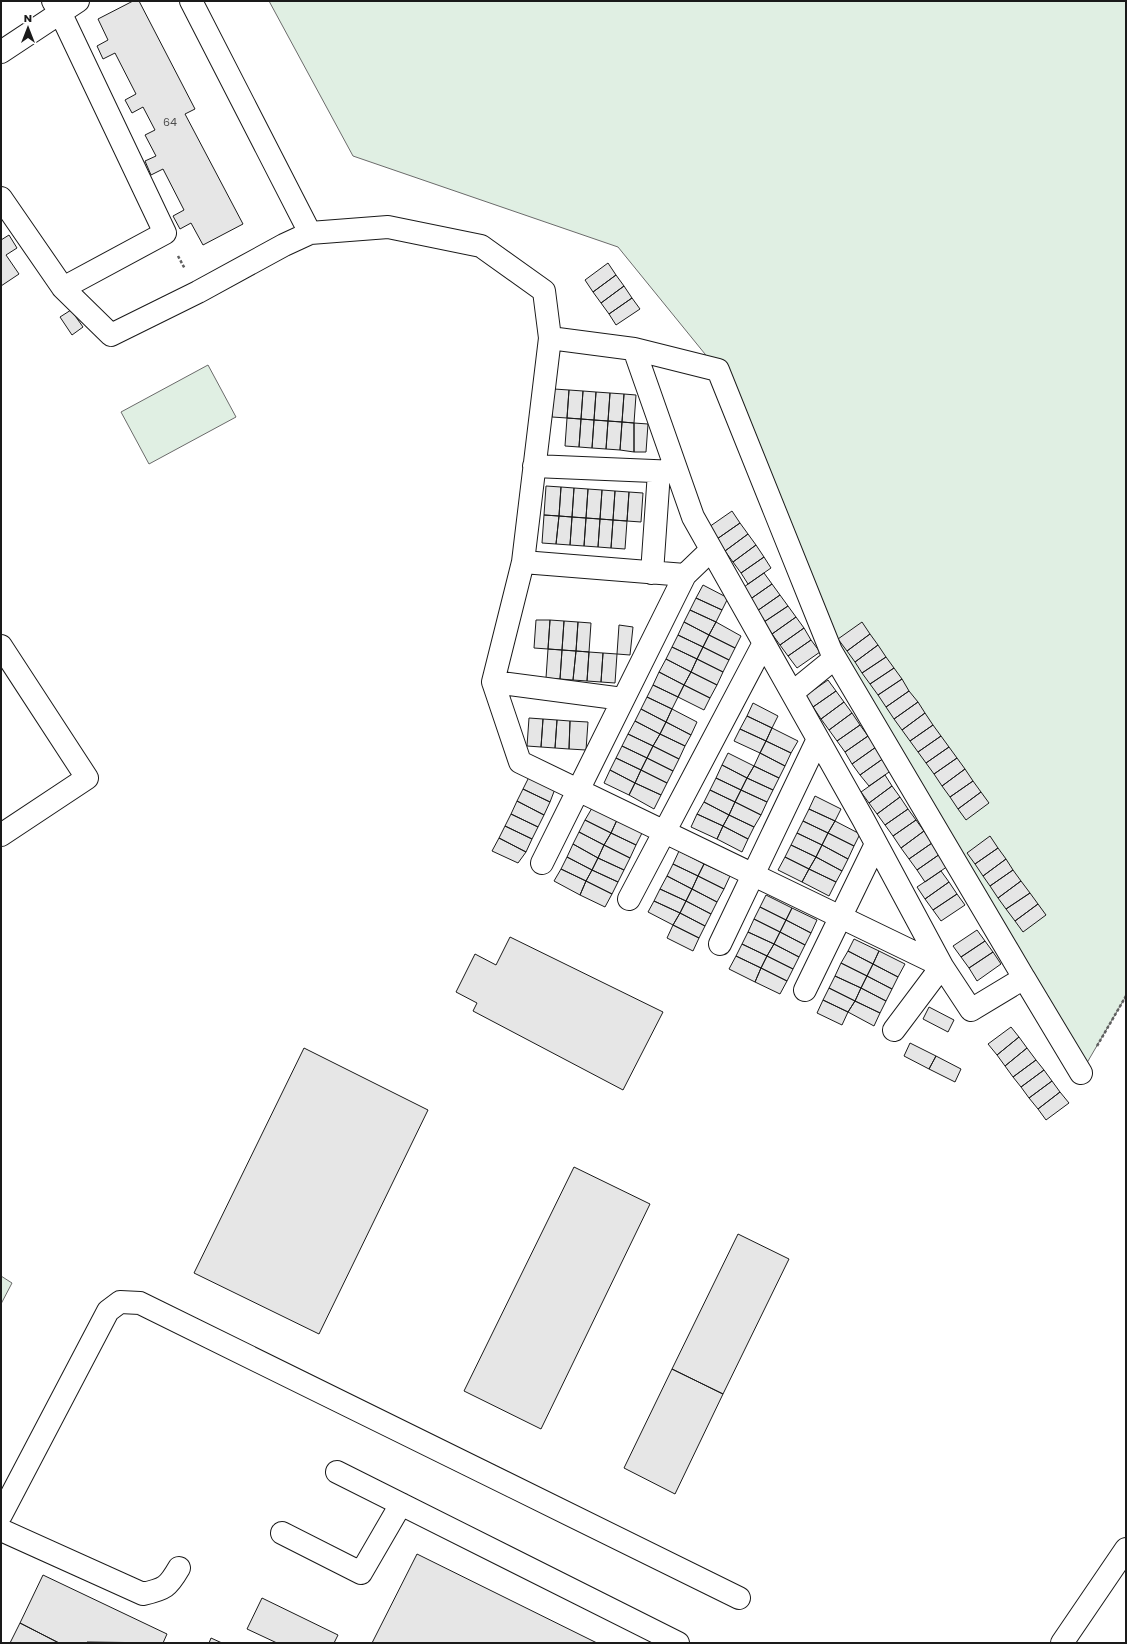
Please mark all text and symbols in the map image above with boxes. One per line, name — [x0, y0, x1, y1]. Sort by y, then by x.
north arrow — [8, 8, 48, 48]
text: N — [24, 10, 32, 26]
house number: 64 — [163, 114, 177, 130]

